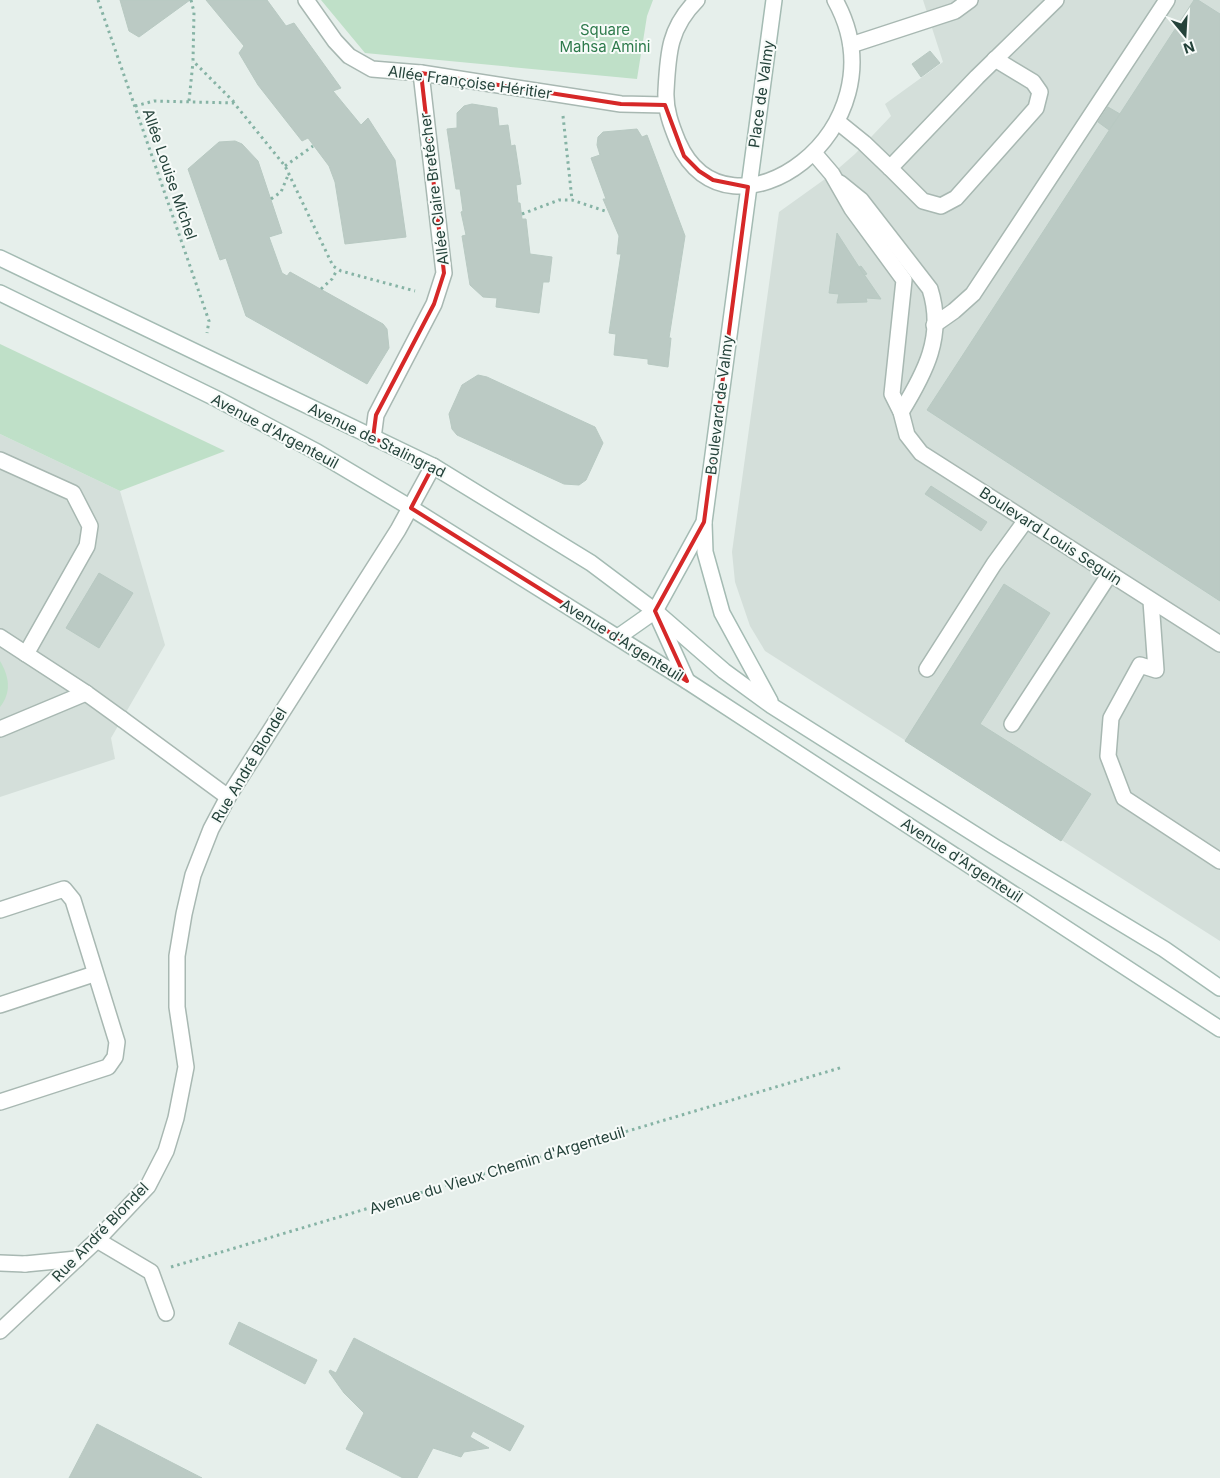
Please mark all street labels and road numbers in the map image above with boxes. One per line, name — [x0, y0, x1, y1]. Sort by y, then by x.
street label: Place de Valmy — [744, 38, 778, 149]
street label: Allée Françoise Héritier — [387, 61, 553, 103]
street label: Allée Louise Michel — [139, 106, 201, 242]
street label: Allée Claire Bretécher — [415, 111, 453, 266]
street label: Boulevard de Valmy — [701, 334, 737, 476]
street label: Avenue d'Argenteuil — [208, 389, 342, 473]
street label: Avenue de Stalingrad — [305, 398, 449, 482]
street label: Boulevard Louis Seguin — [976, 483, 1126, 589]
street label: Avenue d'Argenteuil — [557, 594, 687, 686]
street label: Rue André Blondel — [207, 704, 291, 826]
street label: Avenue d'Argenteuil — [897, 813, 1027, 907]
street label: Avenue du Vieux Chemin d'Argenteuil — [367, 1122, 627, 1218]
street label: Rue André Blondel — [48, 1178, 152, 1286]

